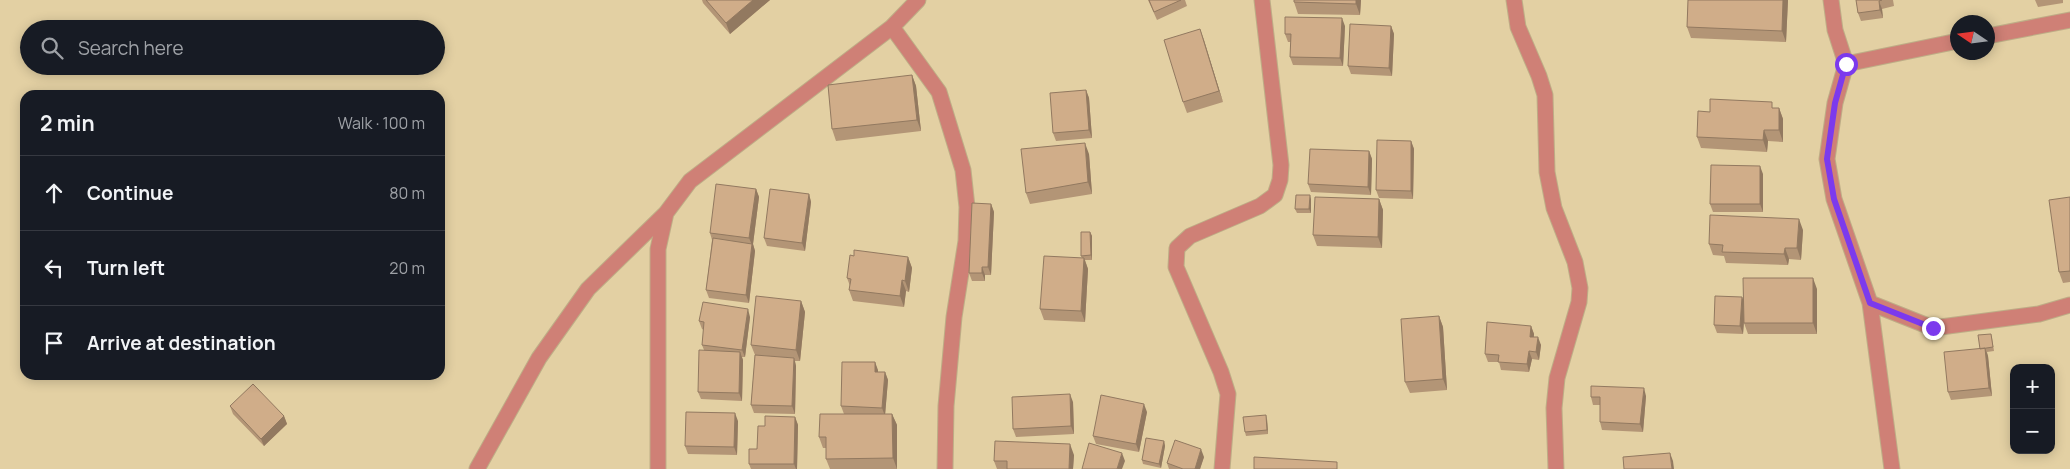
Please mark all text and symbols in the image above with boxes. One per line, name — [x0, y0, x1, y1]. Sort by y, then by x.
north arrow — [1950, 15, 1995, 60]
search box — [20, 20, 445, 75]
icon: search — [38, 34, 66, 62]
text: Search here — [78, 35, 184, 61]
route start — [1835, 53, 1858, 76]
text: 2 min — [40, 109, 95, 137]
text: Walk · 100 m — [338, 112, 425, 134]
icon: ahead — [40, 179, 68, 207]
text: Continue — [87, 180, 173, 206]
text: 80 m — [389, 182, 425, 204]
icon: left — [40, 254, 68, 282]
text: Turn left — [87, 255, 165, 281]
text: 20 m — [389, 257, 425, 279]
route end — [1922, 317, 1945, 340]
icon: arrive — [40, 329, 68, 357]
text: Arrive at destination — [87, 330, 276, 356]
map controls — [2010, 364, 2055, 454]
button: + — [2010, 364, 2055, 409]
button: − — [2010, 409, 2055, 454]

